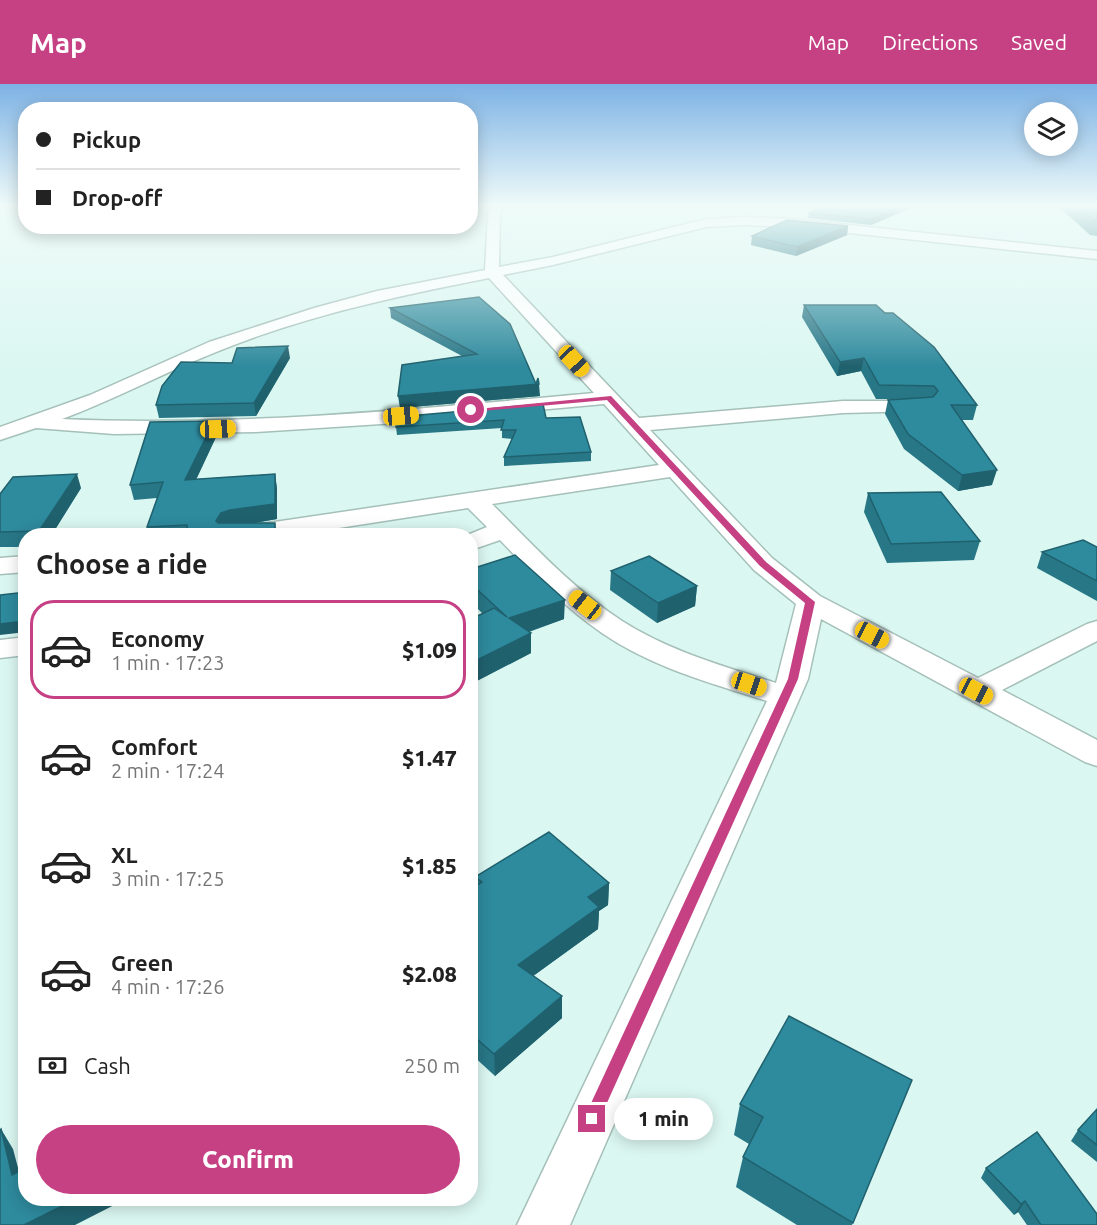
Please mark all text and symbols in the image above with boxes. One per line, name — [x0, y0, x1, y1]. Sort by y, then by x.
text: Map — [30, 27, 87, 58]
text: Map — [808, 30, 849, 54]
text: Directions — [882, 30, 978, 54]
text: Saved — [1011, 30, 1067, 54]
map controls — [1024, 102, 1078, 156]
button: layers — [1024, 102, 1078, 156]
text: Pickup — [72, 127, 141, 152]
text: Drop-off — [72, 185, 162, 210]
car — [555, 342, 593, 380]
route start — [457, 396, 484, 423]
car — [382, 405, 420, 427]
car — [200, 419, 236, 439]
text: Choose a ride — [36, 549, 208, 579]
car — [565, 587, 605, 623]
car — [852, 619, 892, 651]
icon: car — [39, 623, 93, 677]
text: Economy — [111, 626, 204, 651]
text: $1.09 — [402, 637, 457, 662]
text: 1 min · 17:23 — [111, 651, 225, 674]
car — [729, 670, 769, 698]
car — [956, 675, 996, 707]
icon: car — [39, 731, 93, 785]
text: Comfort — [111, 734, 198, 759]
text: $1.47 — [402, 745, 457, 770]
text: 2 min · 17:24 — [111, 759, 225, 782]
icon: car — [39, 839, 93, 893]
text: XL — [111, 842, 138, 867]
text: $1.85 — [402, 853, 457, 878]
text: 3 min · 17:25 — [111, 867, 225, 890]
icon: car — [39, 947, 93, 1001]
text: Green — [111, 950, 173, 975]
text: $2.08 — [402, 961, 457, 986]
text: 4 min · 17:26 — [111, 975, 225, 998]
icon: cash — [36, 1049, 69, 1082]
text: Cash — [84, 1053, 131, 1078]
text: 250 m — [404, 1054, 460, 1077]
callout: 1 min — [613, 1098, 712, 1140]
route end — [578, 1105, 605, 1132]
text: 1 min — [638, 1107, 689, 1130]
button: Confirm — [36, 1125, 460, 1194]

